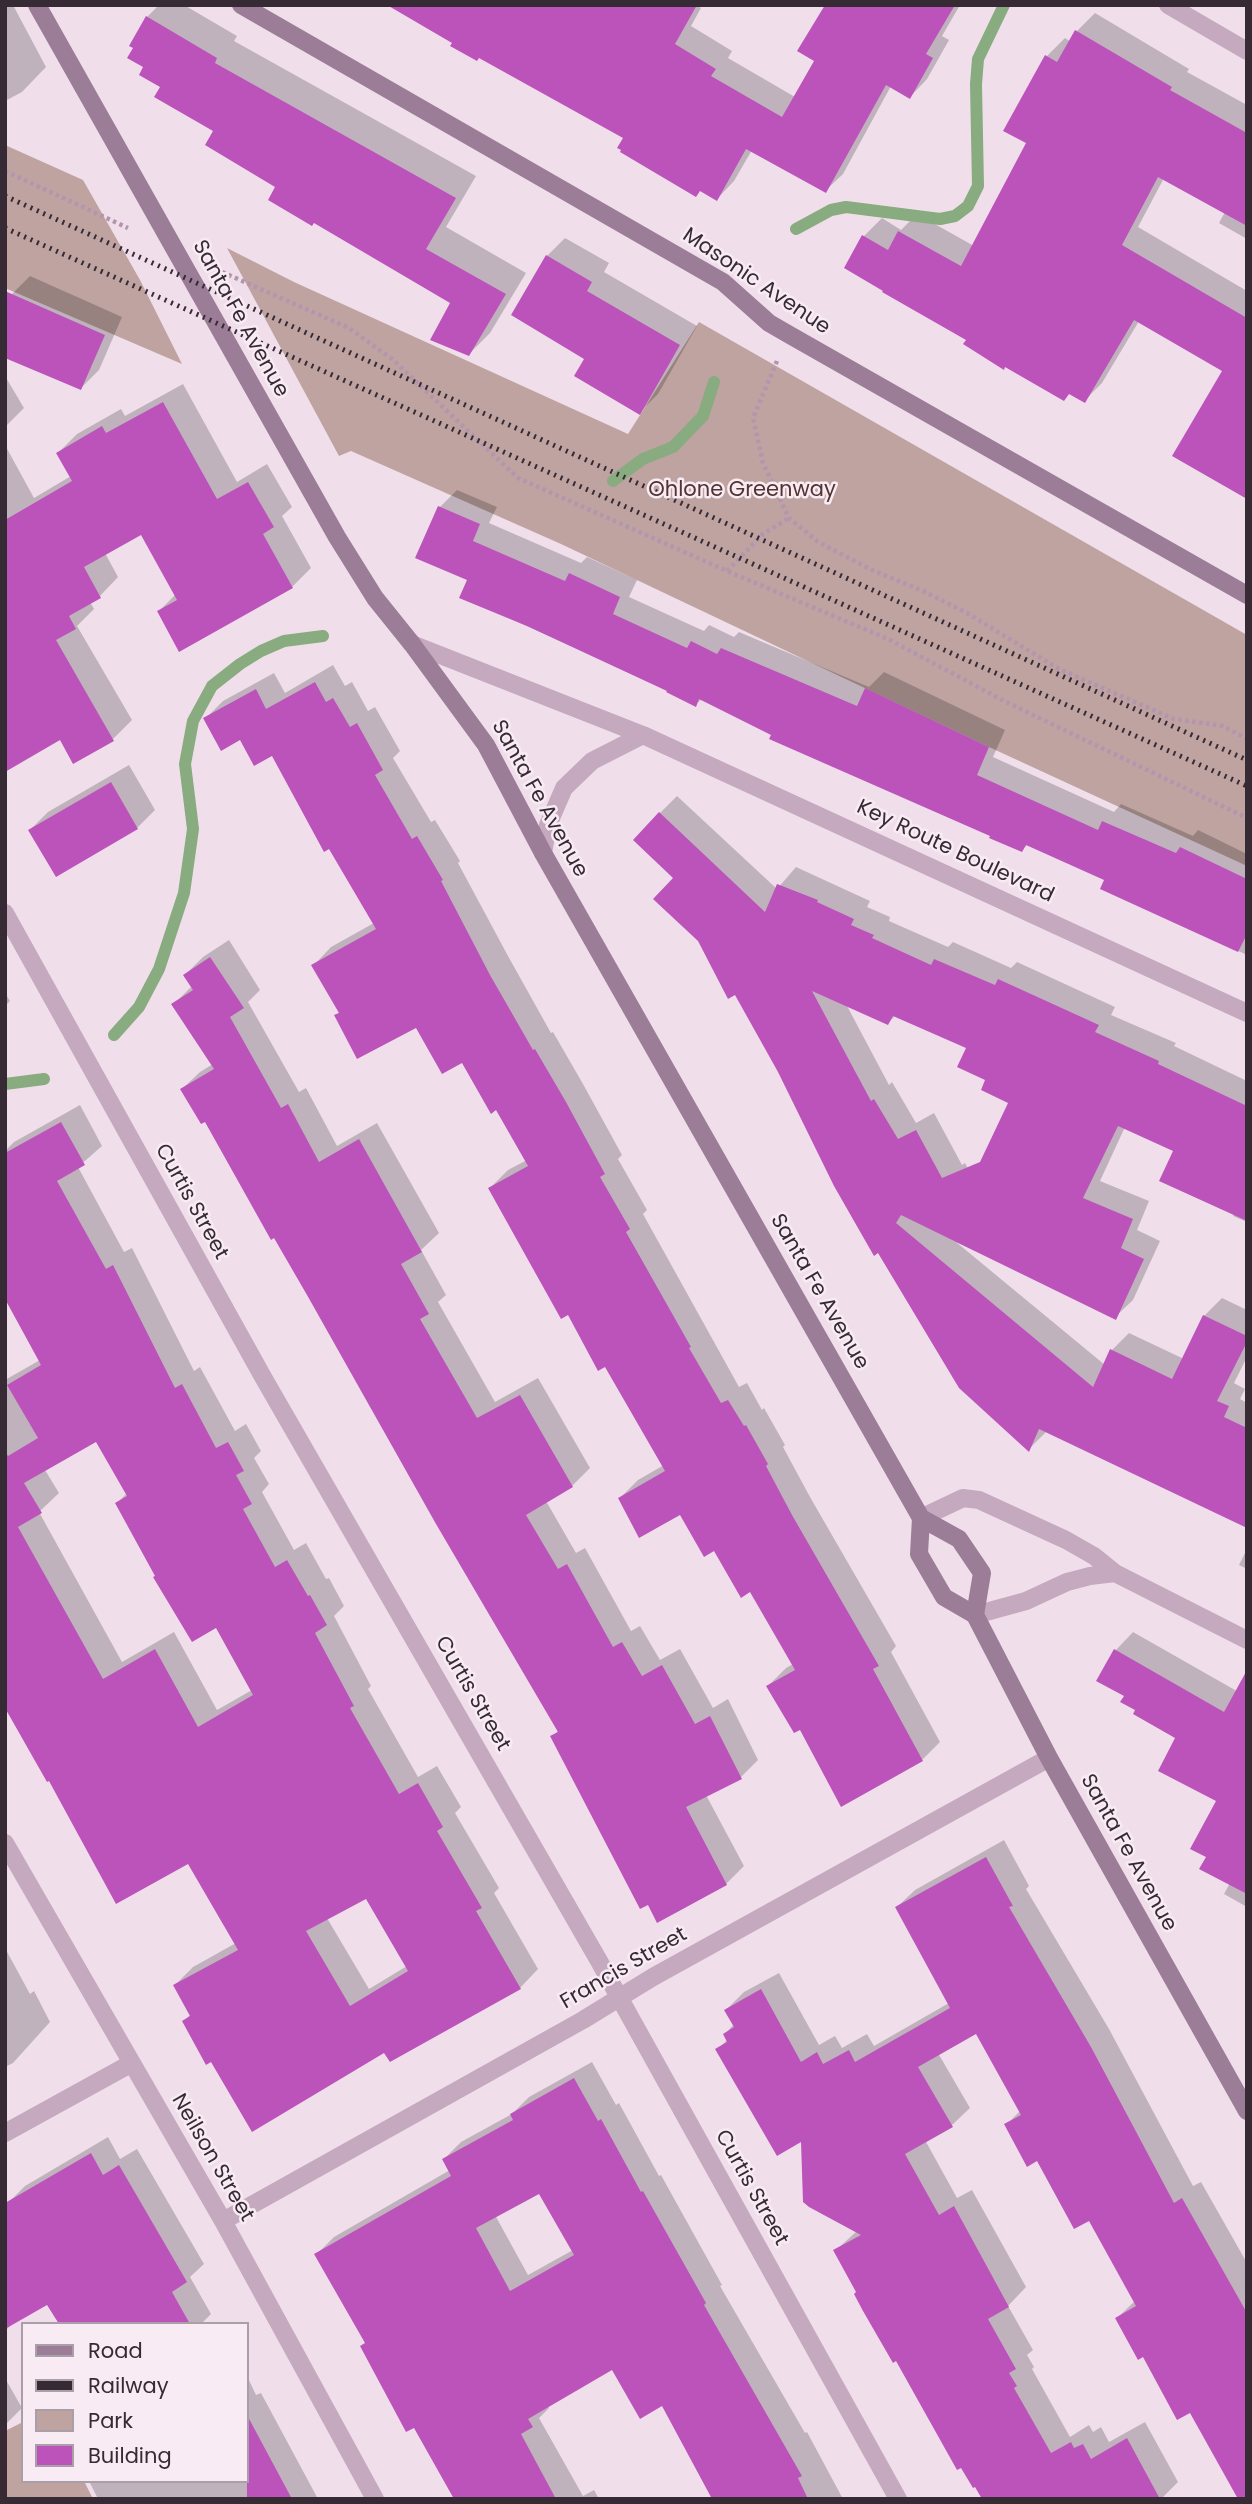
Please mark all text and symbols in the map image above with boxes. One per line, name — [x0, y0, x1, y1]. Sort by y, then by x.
street label: Masonic Avenue — [677, 223, 835, 341]
street label: Santa Fe Avenue — [186, 236, 294, 402]
park label: Ohlone Greenway — [648, 478, 836, 504]
street label: Santa Fe Avenue — [485, 716, 593, 882]
street label: Key Route Boulevard — [852, 795, 1058, 909]
street label: Curtis Street — [149, 1140, 233, 1264]
street label: Santa Fe Avenue — [764, 1210, 874, 1374]
street label: Curtis Street — [429, 1632, 515, 1756]
street label: Santa Fe Avenue — [1074, 1770, 1182, 1936]
street label: Francis Street — [556, 1923, 692, 2015]
street label: Neilson Street — [165, 2090, 259, 2226]
street label: Curtis Street — [709, 2126, 793, 2250]
legend — [21, 2322, 248, 2483]
text: Road — [88, 2336, 143, 2365]
text: Railway — [88, 2371, 169, 2400]
text: Park — [88, 2406, 133, 2435]
text: Building — [88, 2441, 172, 2470]

